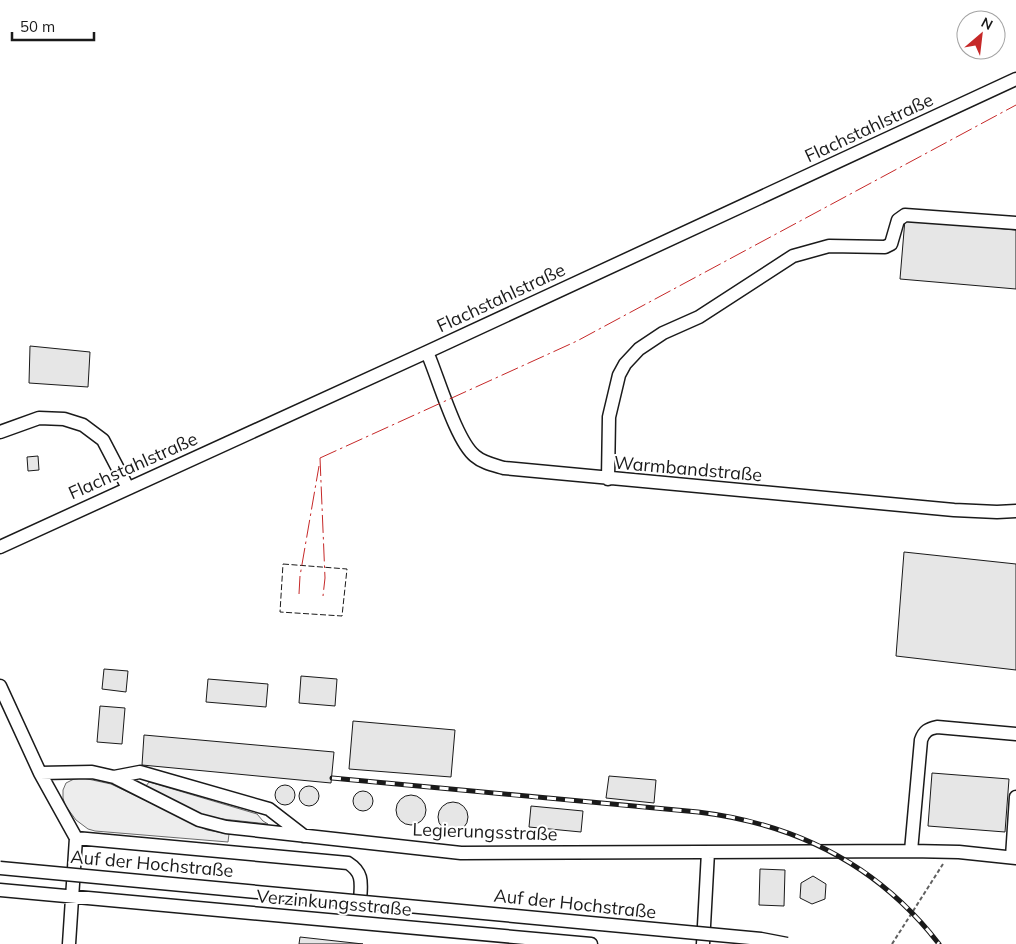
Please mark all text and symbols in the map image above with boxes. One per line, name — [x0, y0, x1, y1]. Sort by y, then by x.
scale bar — [12, 10, 95, 42]
north arrow — [956, 10, 1006, 60]
text: N — [978, 13, 996, 34]
text: 50 m — [20, 17, 55, 36]
street label: Flachstahlstraße — [801, 88, 937, 167]
street label: Flachstahlstraße — [433, 258, 569, 337]
street label: Flachstahlstraße — [65, 427, 201, 504]
street label: Warmbandstraße — [613, 451, 763, 486]
street label: Legierungsstraße — [412, 817, 558, 846]
street label: Auf der Hochstraße — [70, 845, 234, 882]
street label: Verzinkungsstraße — [256, 884, 413, 921]
street label: Auf der Hochstraße — [493, 884, 657, 923]

